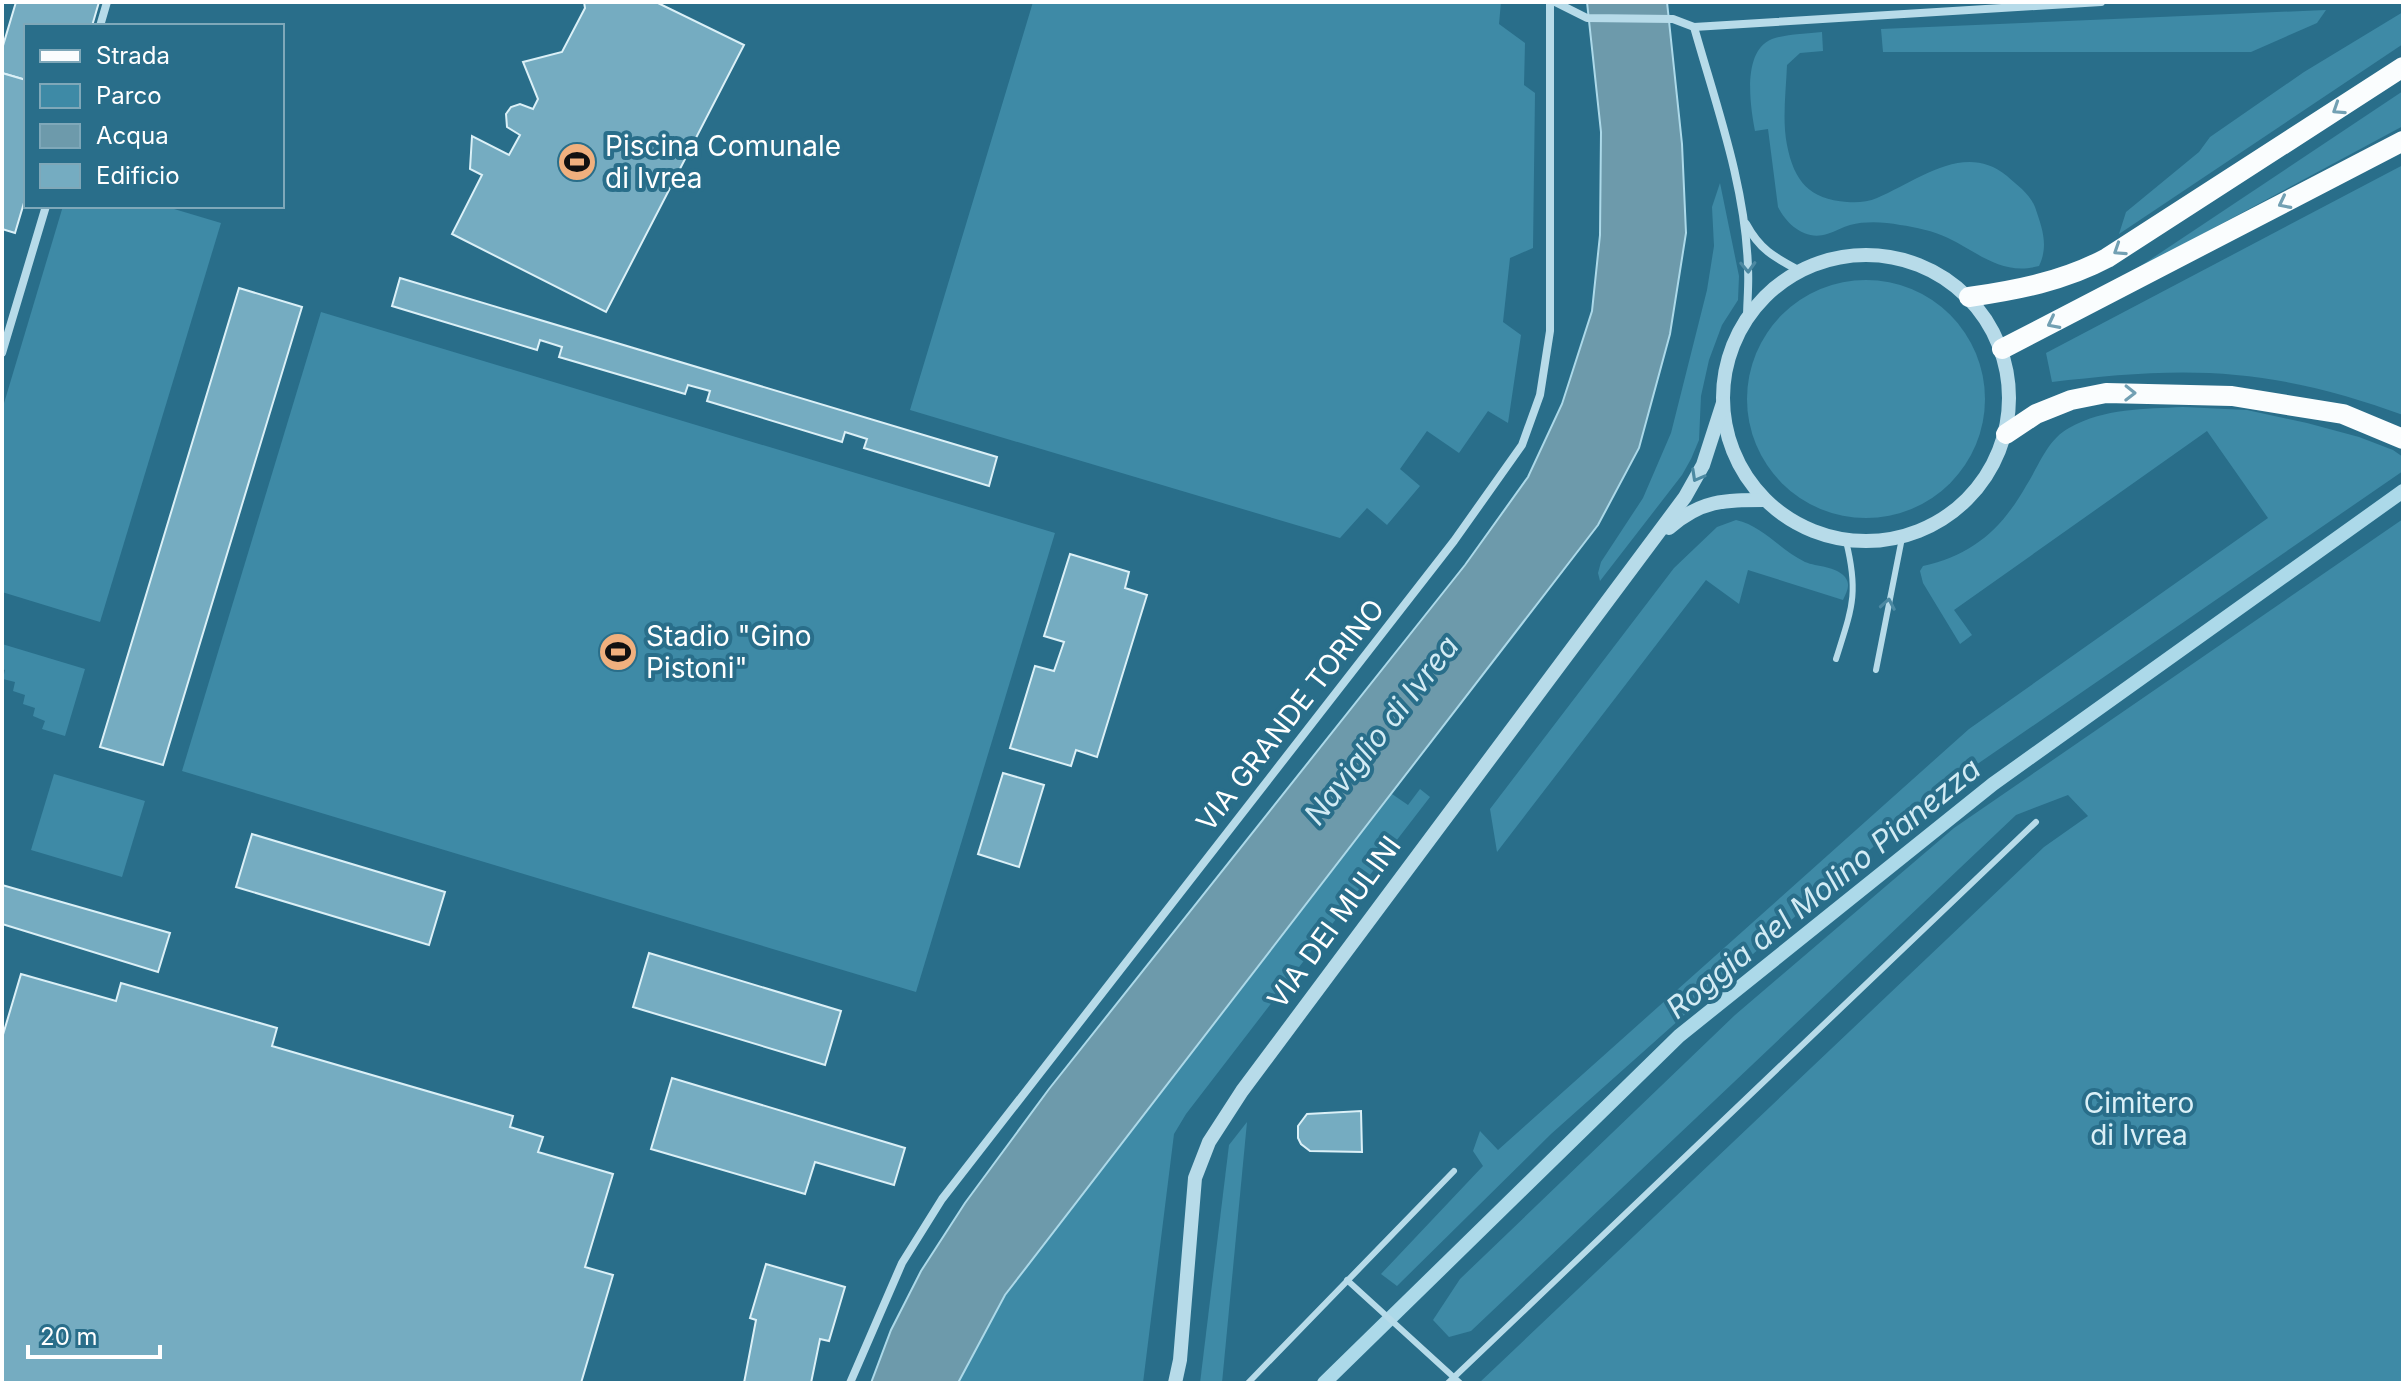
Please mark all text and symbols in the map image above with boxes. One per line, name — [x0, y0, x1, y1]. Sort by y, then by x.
legend — [24, 24, 284, 208]
text: Strada — [96, 41, 170, 70]
text: Parco — [96, 81, 162, 110]
one-way arrow — [2332, 99, 2346, 114]
text: Acqua — [96, 121, 169, 150]
place label: Piscina Comunale di Ivrea — [605, 129, 841, 195]
sports icon: Piscina Comunale di Ivrea — [556, 141, 598, 183]
text: Edificio — [96, 161, 180, 190]
one-way arrow — [2278, 193, 2292, 208]
one-way arrow — [2114, 241, 2128, 256]
one-way arrow — [1739, 261, 1756, 274]
one-way arrow — [2047, 313, 2062, 328]
one-way arrow — [2124, 385, 2137, 402]
one-way arrow — [1691, 468, 1706, 482]
street label: VIA GRANDE TORINO — [1189, 592, 1391, 838]
one-way arrow — [1878, 597, 1895, 610]
place label: Stadio "Gino Pistoni" — [646, 619, 812, 685]
water label: Naviglio di Ivrea — [1296, 628, 1466, 832]
sports icon: Stadio "Gino Pistoni" — [597, 631, 639, 673]
water label: Roggia del Molino Pianezza — [1659, 750, 1987, 1026]
street label: VIA DEI MULINI — [1260, 829, 1408, 1015]
park label: Cimitero di Ivrea — [2084, 1086, 2194, 1152]
scale bar — [28, 1309, 160, 1359]
text: 20 m — [40, 1322, 98, 1351]

